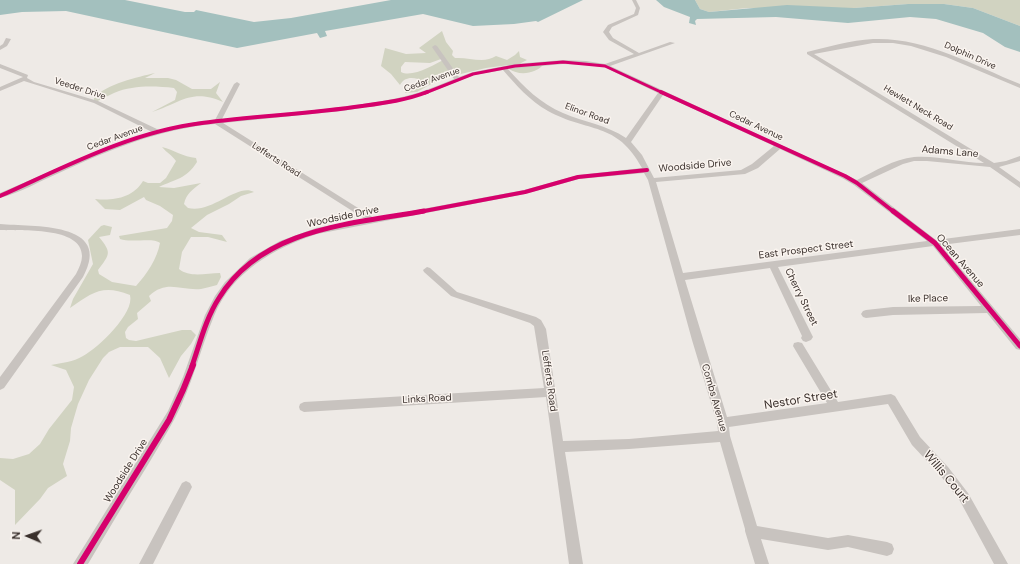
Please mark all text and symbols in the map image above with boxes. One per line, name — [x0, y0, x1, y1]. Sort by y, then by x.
street label: Dolphin Drive — [943, 40, 997, 72]
street label: Cedar Avenue — [403, 65, 461, 95]
street label: Veeder Drive — [53, 76, 107, 102]
street label: Hewlett Neck Road — [881, 83, 955, 133]
street label: Elinor Road — [563, 101, 611, 127]
street label: Cedar Avenue — [727, 109, 785, 143]
street label: Cedar Avenue — [86, 123, 144, 153]
street label: Lefferts Road — [250, 140, 302, 180]
street label: Adams Lane — [921, 144, 979, 160]
street label: Woodside Drive — [658, 157, 732, 175]
street label: Woodside Drive — [306, 204, 380, 230]
street label: Ocean Avenue — [934, 232, 986, 290]
street label: East Prospect Street — [758, 238, 854, 262]
street label: Cherry Street — [782, 266, 820, 328]
street label: Ike Place — [908, 293, 948, 305]
street label: Lefferts Road — [539, 350, 559, 412]
street label: Combs Avenue — [699, 363, 729, 433]
street label: Nestor Street — [763, 387, 839, 413]
street label: Links Road — [402, 392, 452, 406]
street label: Woodside Drive — [102, 437, 150, 505]
street label: Willis Court — [920, 448, 972, 506]
north arrow — [8, 516, 48, 556]
text: N — [9, 531, 23, 540]

